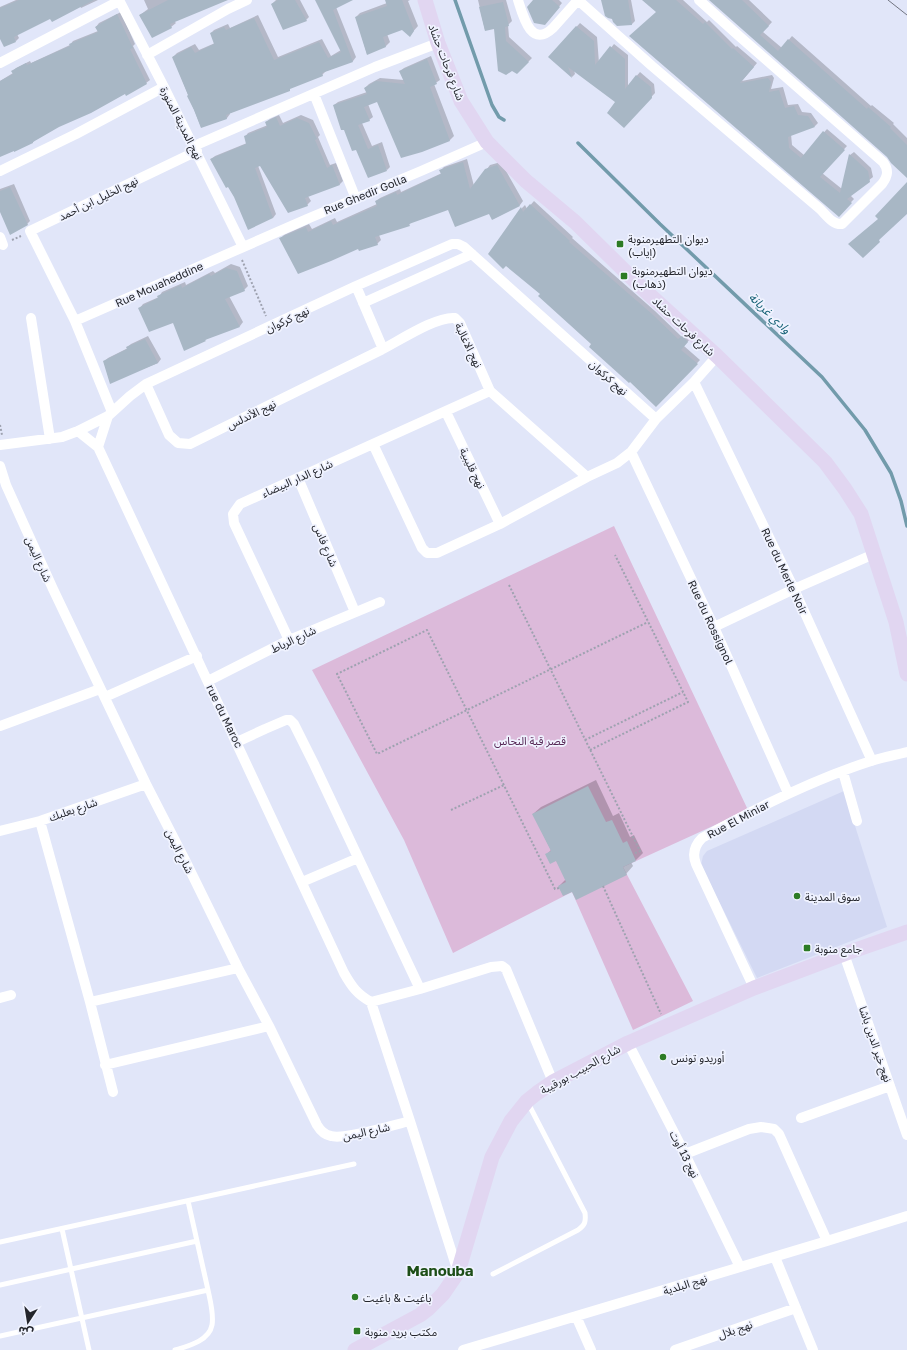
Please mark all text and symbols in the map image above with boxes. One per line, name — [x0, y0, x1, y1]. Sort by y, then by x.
street label: شارع فرحات حشاد — [425, 22, 468, 103]
street label: نهج المدينة المنورة — [156, 84, 206, 163]
street label: Rue Ghedir Golla — [322, 171, 408, 217]
street label: نهج الخليل ابن أحمد — [56, 173, 141, 225]
place label: ديوان التطهيرمنوبة (إياب) — [628, 232, 709, 260]
marker: ديوان التطهيرمنوبة (إياب) — [615, 239, 625, 249]
street label: Rue Mouaheddine — [113, 259, 205, 309]
place label: ديوان التطهيرمنوبة (ذهاب) — [632, 264, 713, 291]
marker: ديوان التطهيرمنوبة (ذهاب) — [619, 271, 629, 281]
water label: وادي غريانة — [744, 289, 795, 339]
street label: شارع فرحات حشاد — [649, 294, 718, 360]
street label: نهج كركوان — [263, 303, 312, 337]
street label: نهج الاغالبة — [451, 321, 485, 370]
street label: نهج كركوان — [586, 357, 631, 399]
street label: نهج الأندلس — [224, 397, 279, 433]
street label: نهج قليبية — [456, 445, 488, 492]
street label: شارع الدار البيضاء — [259, 456, 336, 501]
street label: شارع فاس — [309, 521, 341, 570]
street label: Rue du Merle Noir — [759, 526, 811, 617]
street label: شارع اليمن — [21, 534, 55, 585]
street label: Rue du Rossignol — [686, 578, 736, 667]
street label: شارع الرباط — [268, 623, 319, 657]
street label: rue du Maroc — [204, 682, 246, 750]
park label: قصر قبة النحاس — [494, 734, 566, 748]
street label: شارع بعلبك — [47, 795, 100, 825]
street label: Rue El Miniar — [705, 797, 772, 841]
street label: شارع اليمن — [161, 827, 197, 877]
place label: سوق المدينة — [805, 890, 861, 904]
marker: سوق المدينة — [792, 891, 802, 901]
place label: جامع منوبة — [815, 942, 863, 957]
marker: جامع منوبة — [802, 943, 812, 953]
street label: نهج خير الدين باشا — [855, 1004, 895, 1084]
street label: شارع الحبيب بورقيبة — [538, 1041, 624, 1098]
place label: أوريدو تونس — [671, 1051, 725, 1065]
marker: أوريدو تونس — [658, 1052, 668, 1062]
street label: شارع اليمن — [341, 1120, 392, 1144]
street label: نهج 13 أوت — [666, 1128, 702, 1181]
district label: Manouba — [407, 1261, 474, 1279]
street label: نهج البلدية — [661, 1271, 709, 1299]
place label: باغيت & باغيت — [363, 1291, 432, 1305]
marker: باغيت & باغيت — [350, 1292, 360, 1302]
north arrow — [8, 1302, 48, 1342]
street label: نهج بلال — [716, 1317, 755, 1343]
text: ش — [17, 1323, 35, 1340]
place label: مكتب بريد منوبة — [365, 1325, 437, 1339]
marker: مكتب بريد منوبة — [352, 1326, 362, 1336]

